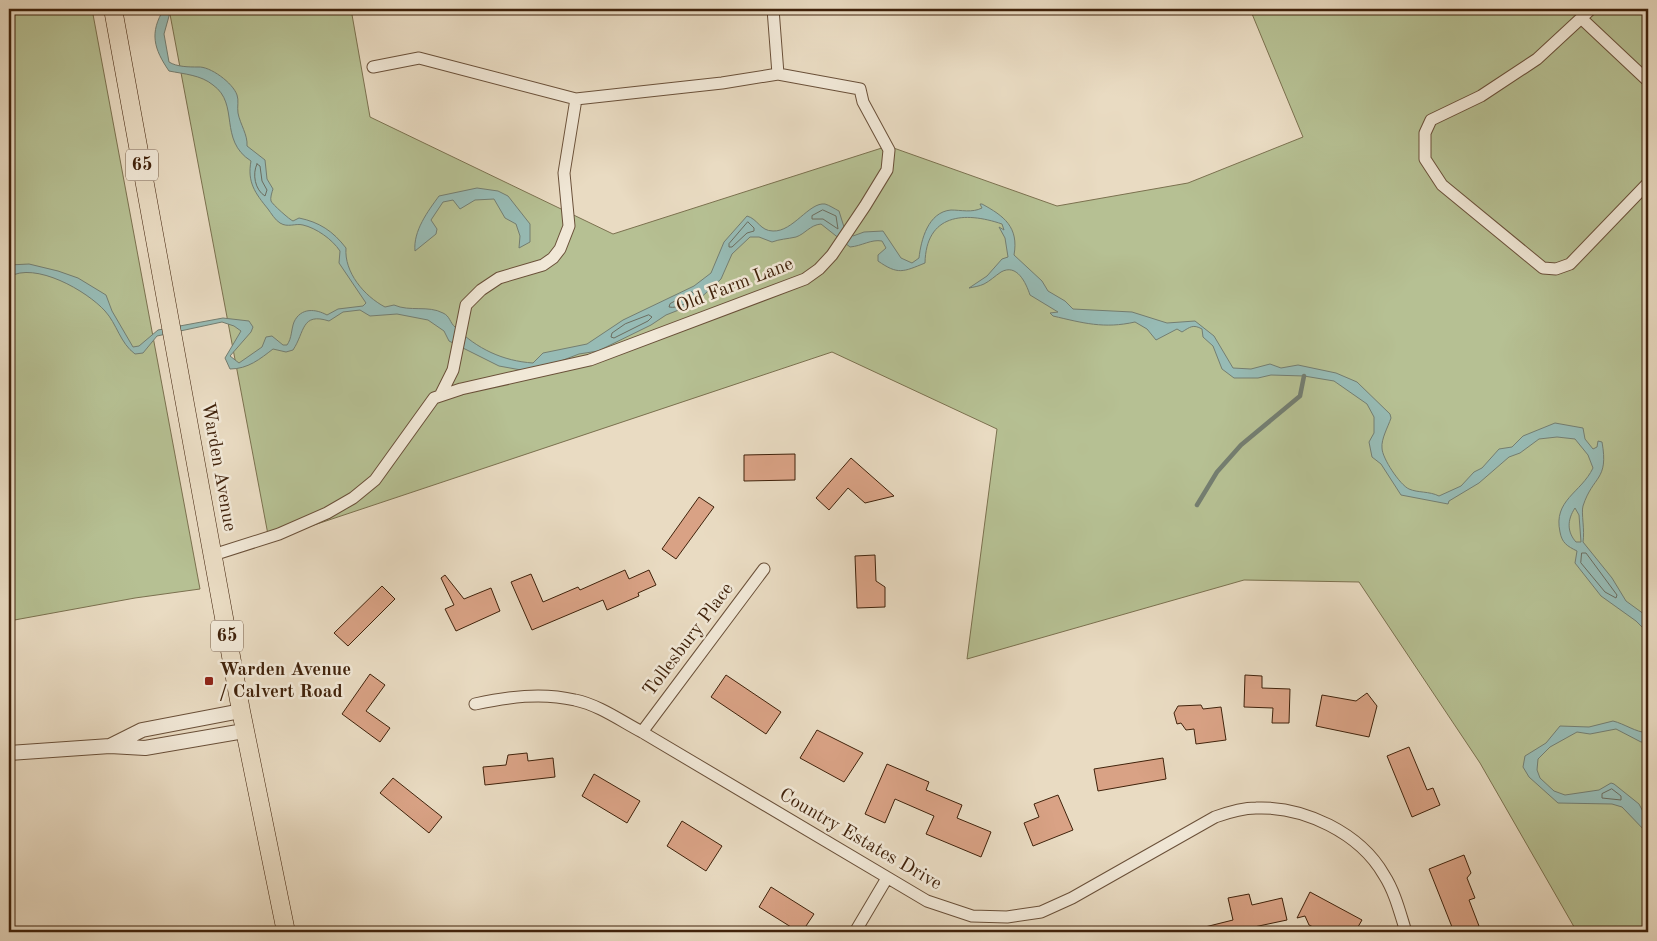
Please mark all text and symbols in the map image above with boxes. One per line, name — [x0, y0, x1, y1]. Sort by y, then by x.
road number: 65 — [126, 150, 158, 180]
street label: Old Farm Lane — [674, 255, 796, 317]
street label: Warden Avenue — [197, 401, 239, 533]
street label: Tollesbury Place — [640, 580, 738, 700]
road number: 65 — [211, 620, 243, 652]
place label: Warden Avenue / Calvert Road — [219, 661, 351, 702]
marker: Warden Avenue / Calvert Road — [203, 675, 215, 687]
street label: Country Estates Drive — [775, 786, 945, 894]

